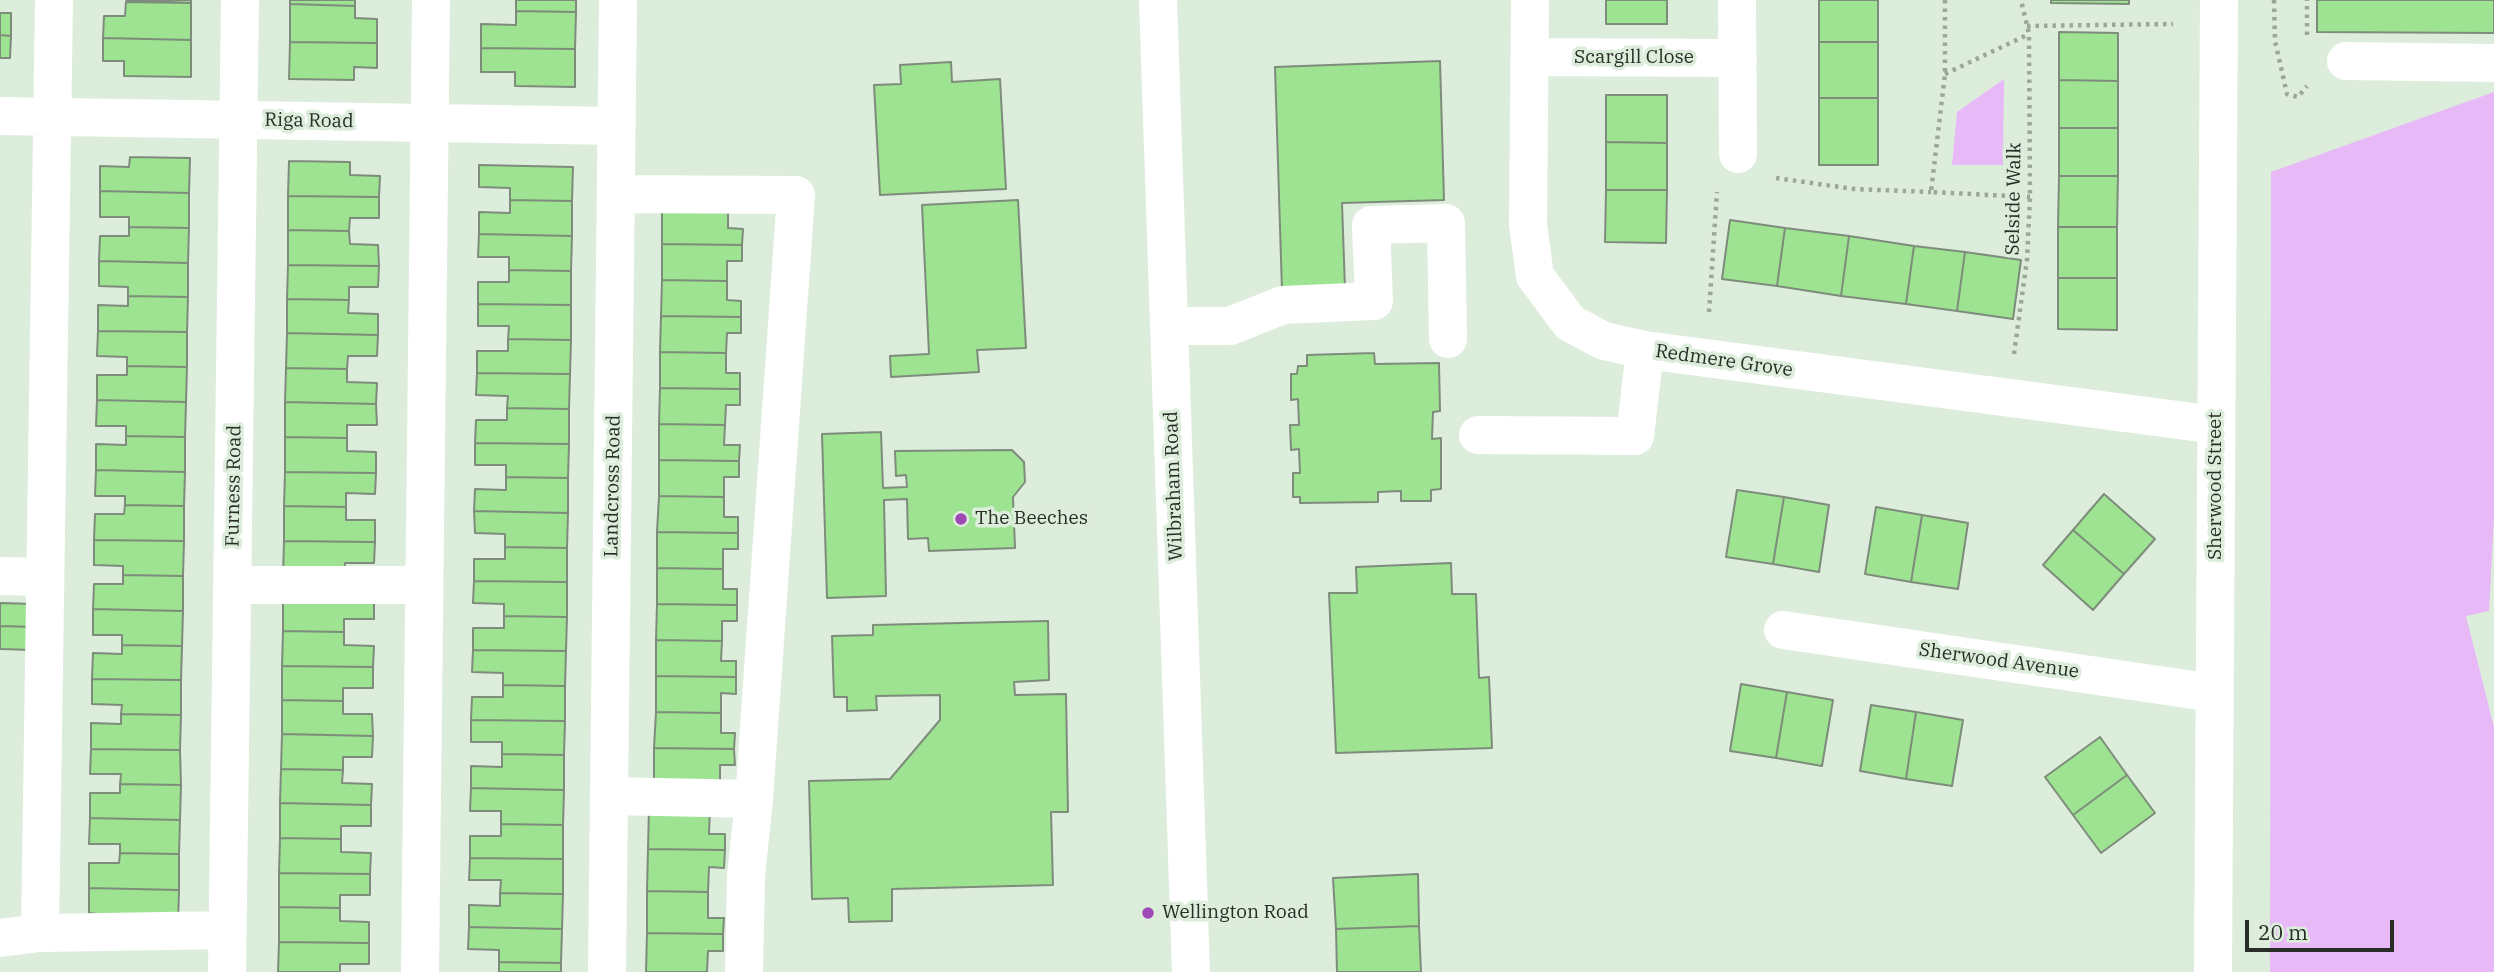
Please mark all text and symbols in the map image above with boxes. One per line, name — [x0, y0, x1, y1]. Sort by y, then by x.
street label: Scargill Close — [1574, 47, 1694, 69]
street label: Riga Road — [264, 109, 354, 133]
street label: Selside Walk — [2002, 142, 2026, 256]
street label: Redmere Grove — [1654, 340, 1794, 382]
street label: Wilbraham Road — [1160, 411, 1188, 561]
street label: Sherwood Street — [2205, 412, 2227, 560]
street label: Landcross Road — [600, 415, 626, 557]
street label: Furness Road — [222, 425, 246, 547]
place label: The Beeches — [975, 508, 1088, 530]
marker: The Beeches — [953, 511, 969, 527]
street label: Sherwood Avenue — [1918, 638, 2080, 684]
place label: Wellington Road — [1162, 902, 1309, 924]
marker: Wellington Road — [1140, 905, 1156, 921]
scale bar — [2249, 906, 2398, 950]
text: 20 m — [2258, 918, 2308, 946]

